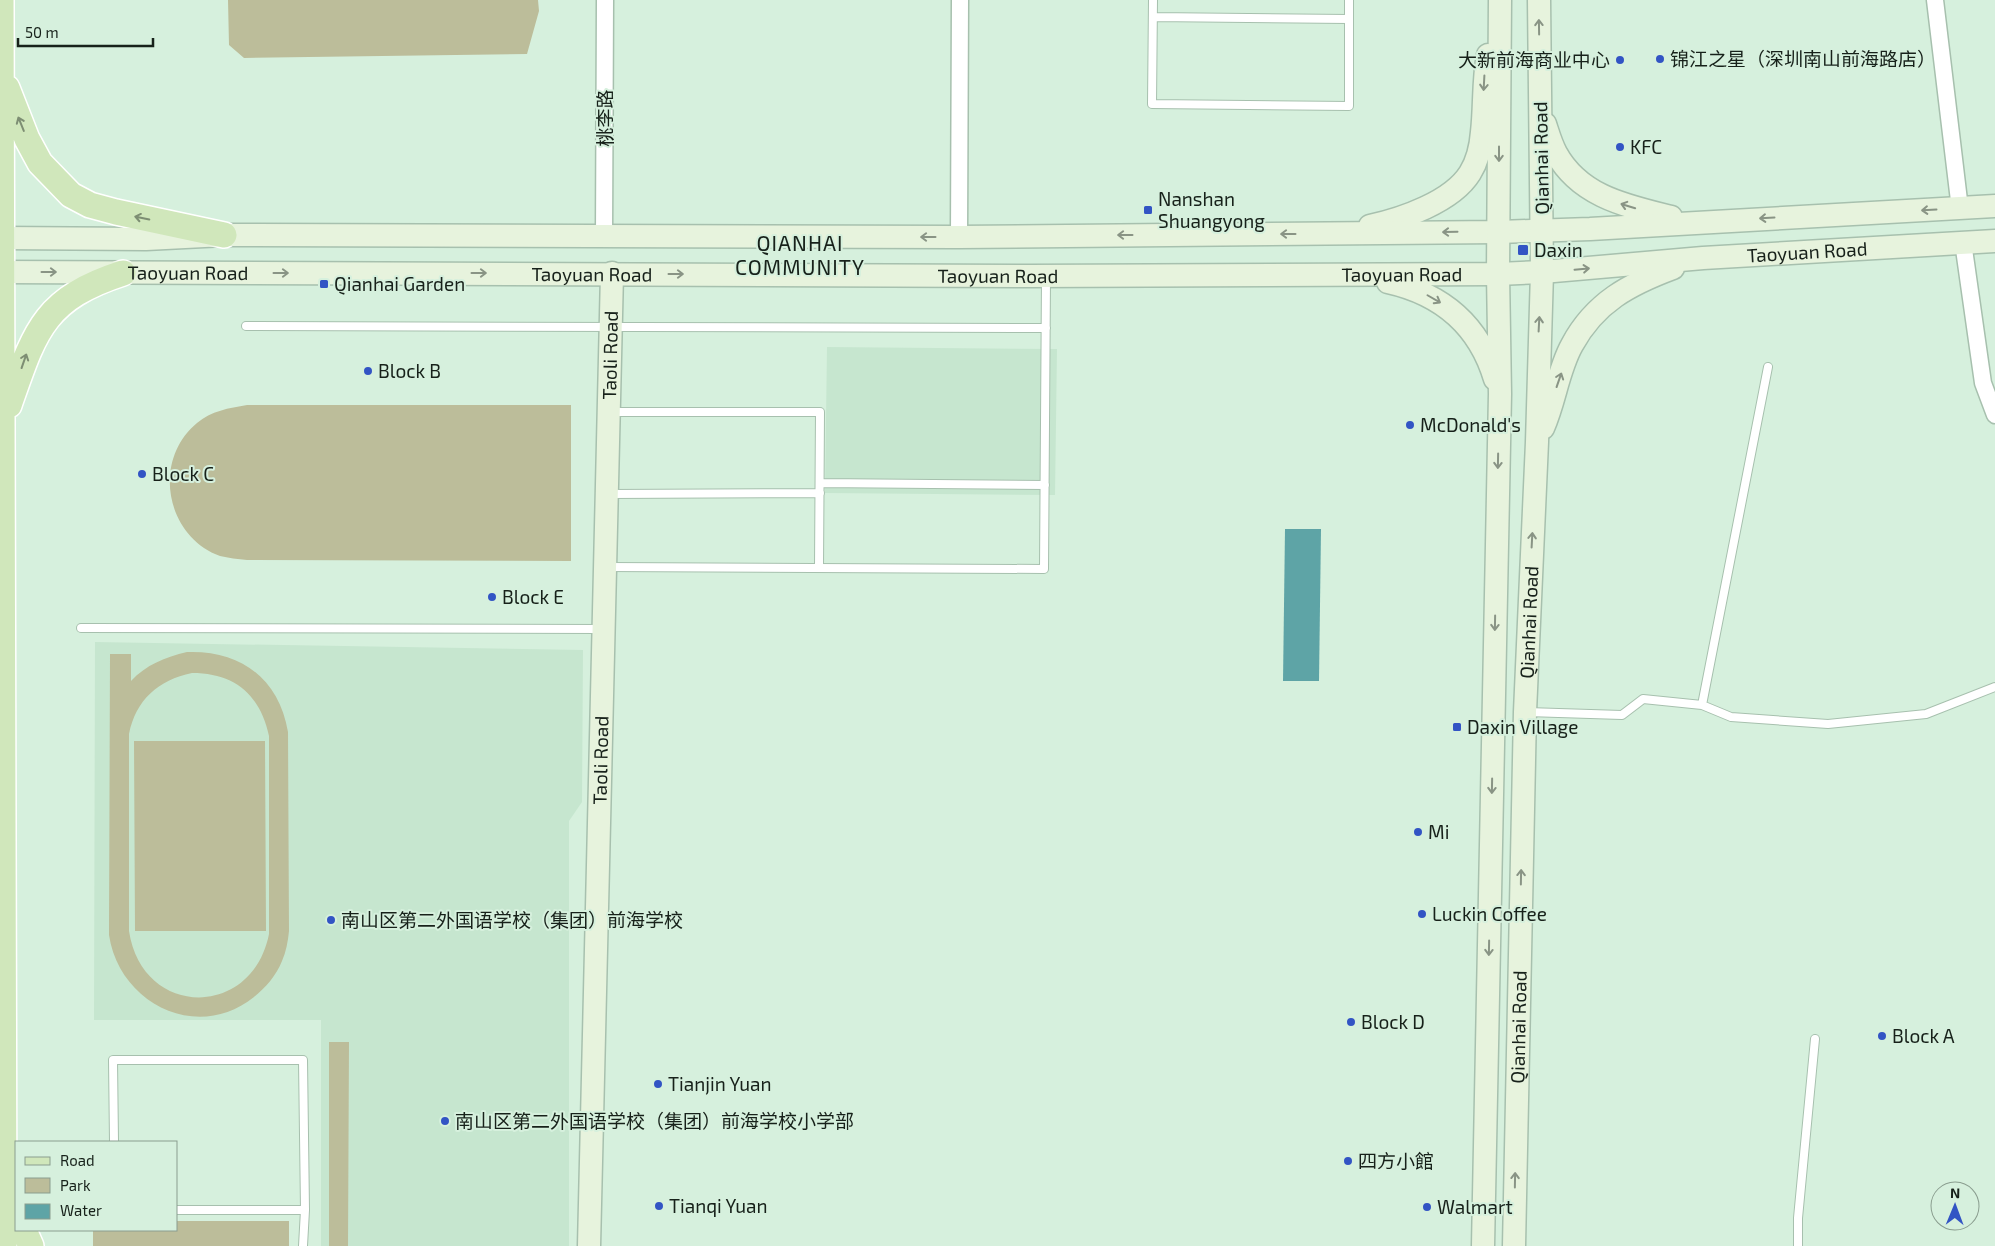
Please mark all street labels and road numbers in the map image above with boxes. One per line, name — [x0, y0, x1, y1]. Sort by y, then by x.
street label: 桃李路 — [593, 89, 616, 147]
street label: Qianhai Road — [1528, 101, 1553, 215]
street label: Taoyuan Road — [1746, 236, 1868, 266]
street label: Taoyuan Road — [128, 260, 248, 284]
street label: Taoyuan Road — [532, 262, 652, 286]
street label: Taoyuan Road — [1342, 262, 1462, 286]
street label: Taoyuan Road — [938, 264, 1058, 287]
street label: Taoli Road — [597, 311, 622, 400]
street label: Qianhai Road — [1514, 565, 1542, 679]
street label: Taoli Road — [587, 715, 613, 805]
street label: Qianhai Road — [1505, 970, 1531, 1084]

